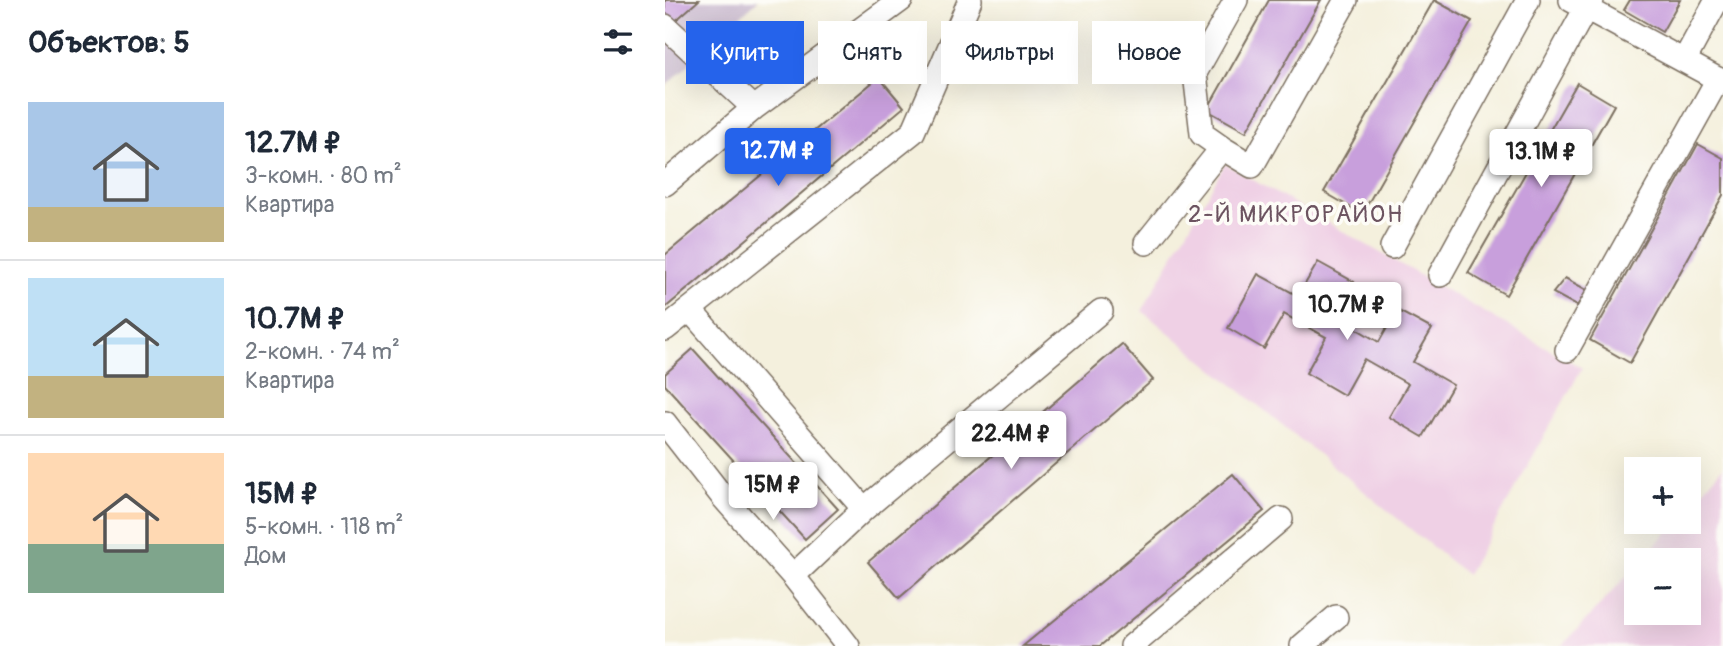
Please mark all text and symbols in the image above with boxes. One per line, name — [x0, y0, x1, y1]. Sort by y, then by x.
chip: Купить — [686, 21, 804, 84]
chip: Снять — [818, 21, 927, 84]
chip: Фильтры — [941, 21, 1078, 84]
chip: Новое — [1092, 21, 1205, 84]
icon: filters — [599, 23, 637, 61]
text: Объектов: 5 — [28, 24, 190, 61]
text: 12.7M ₽ — [245, 124, 342, 161]
pin: 12.7M ₽ — [713, 128, 843, 188]
icon: home — [84, 130, 168, 214]
pin: 13.1M ₽ — [1476, 130, 1606, 189]
text: 12.7M ₽ — [741, 136, 815, 165]
text: 13.1M ₽ — [1505, 137, 1577, 166]
text: 3-комн. · 80 m² — [245, 161, 402, 190]
text: Квартира — [245, 190, 334, 219]
district label: 2-Й МИКРОРАЙОН — [1188, 200, 1404, 229]
pin: 10.7M ₽ — [1282, 282, 1412, 342]
text: 10.7M ₽ — [1308, 290, 1386, 319]
text: 10.7M ₽ — [245, 300, 346, 337]
icon: home — [84, 306, 168, 390]
text: 2-комн. · 74 m² — [245, 337, 400, 366]
text: Квартира — [245, 366, 334, 395]
pin: 22.4M ₽ — [946, 412, 1076, 471]
text: 22.4M ₽ — [971, 419, 1051, 448]
map controls — [1624, 457, 1701, 625]
button: + — [1624, 457, 1701, 534]
pin: 15M ₽ — [724, 462, 822, 522]
text: 15M ₽ — [745, 470, 801, 499]
text: 15M ₽ — [245, 475, 319, 512]
icon: home — [84, 481, 168, 565]
text: 5-комн. · 118 m² — [245, 512, 403, 541]
text: Дом — [245, 541, 286, 570]
button: − — [1624, 548, 1701, 625]

